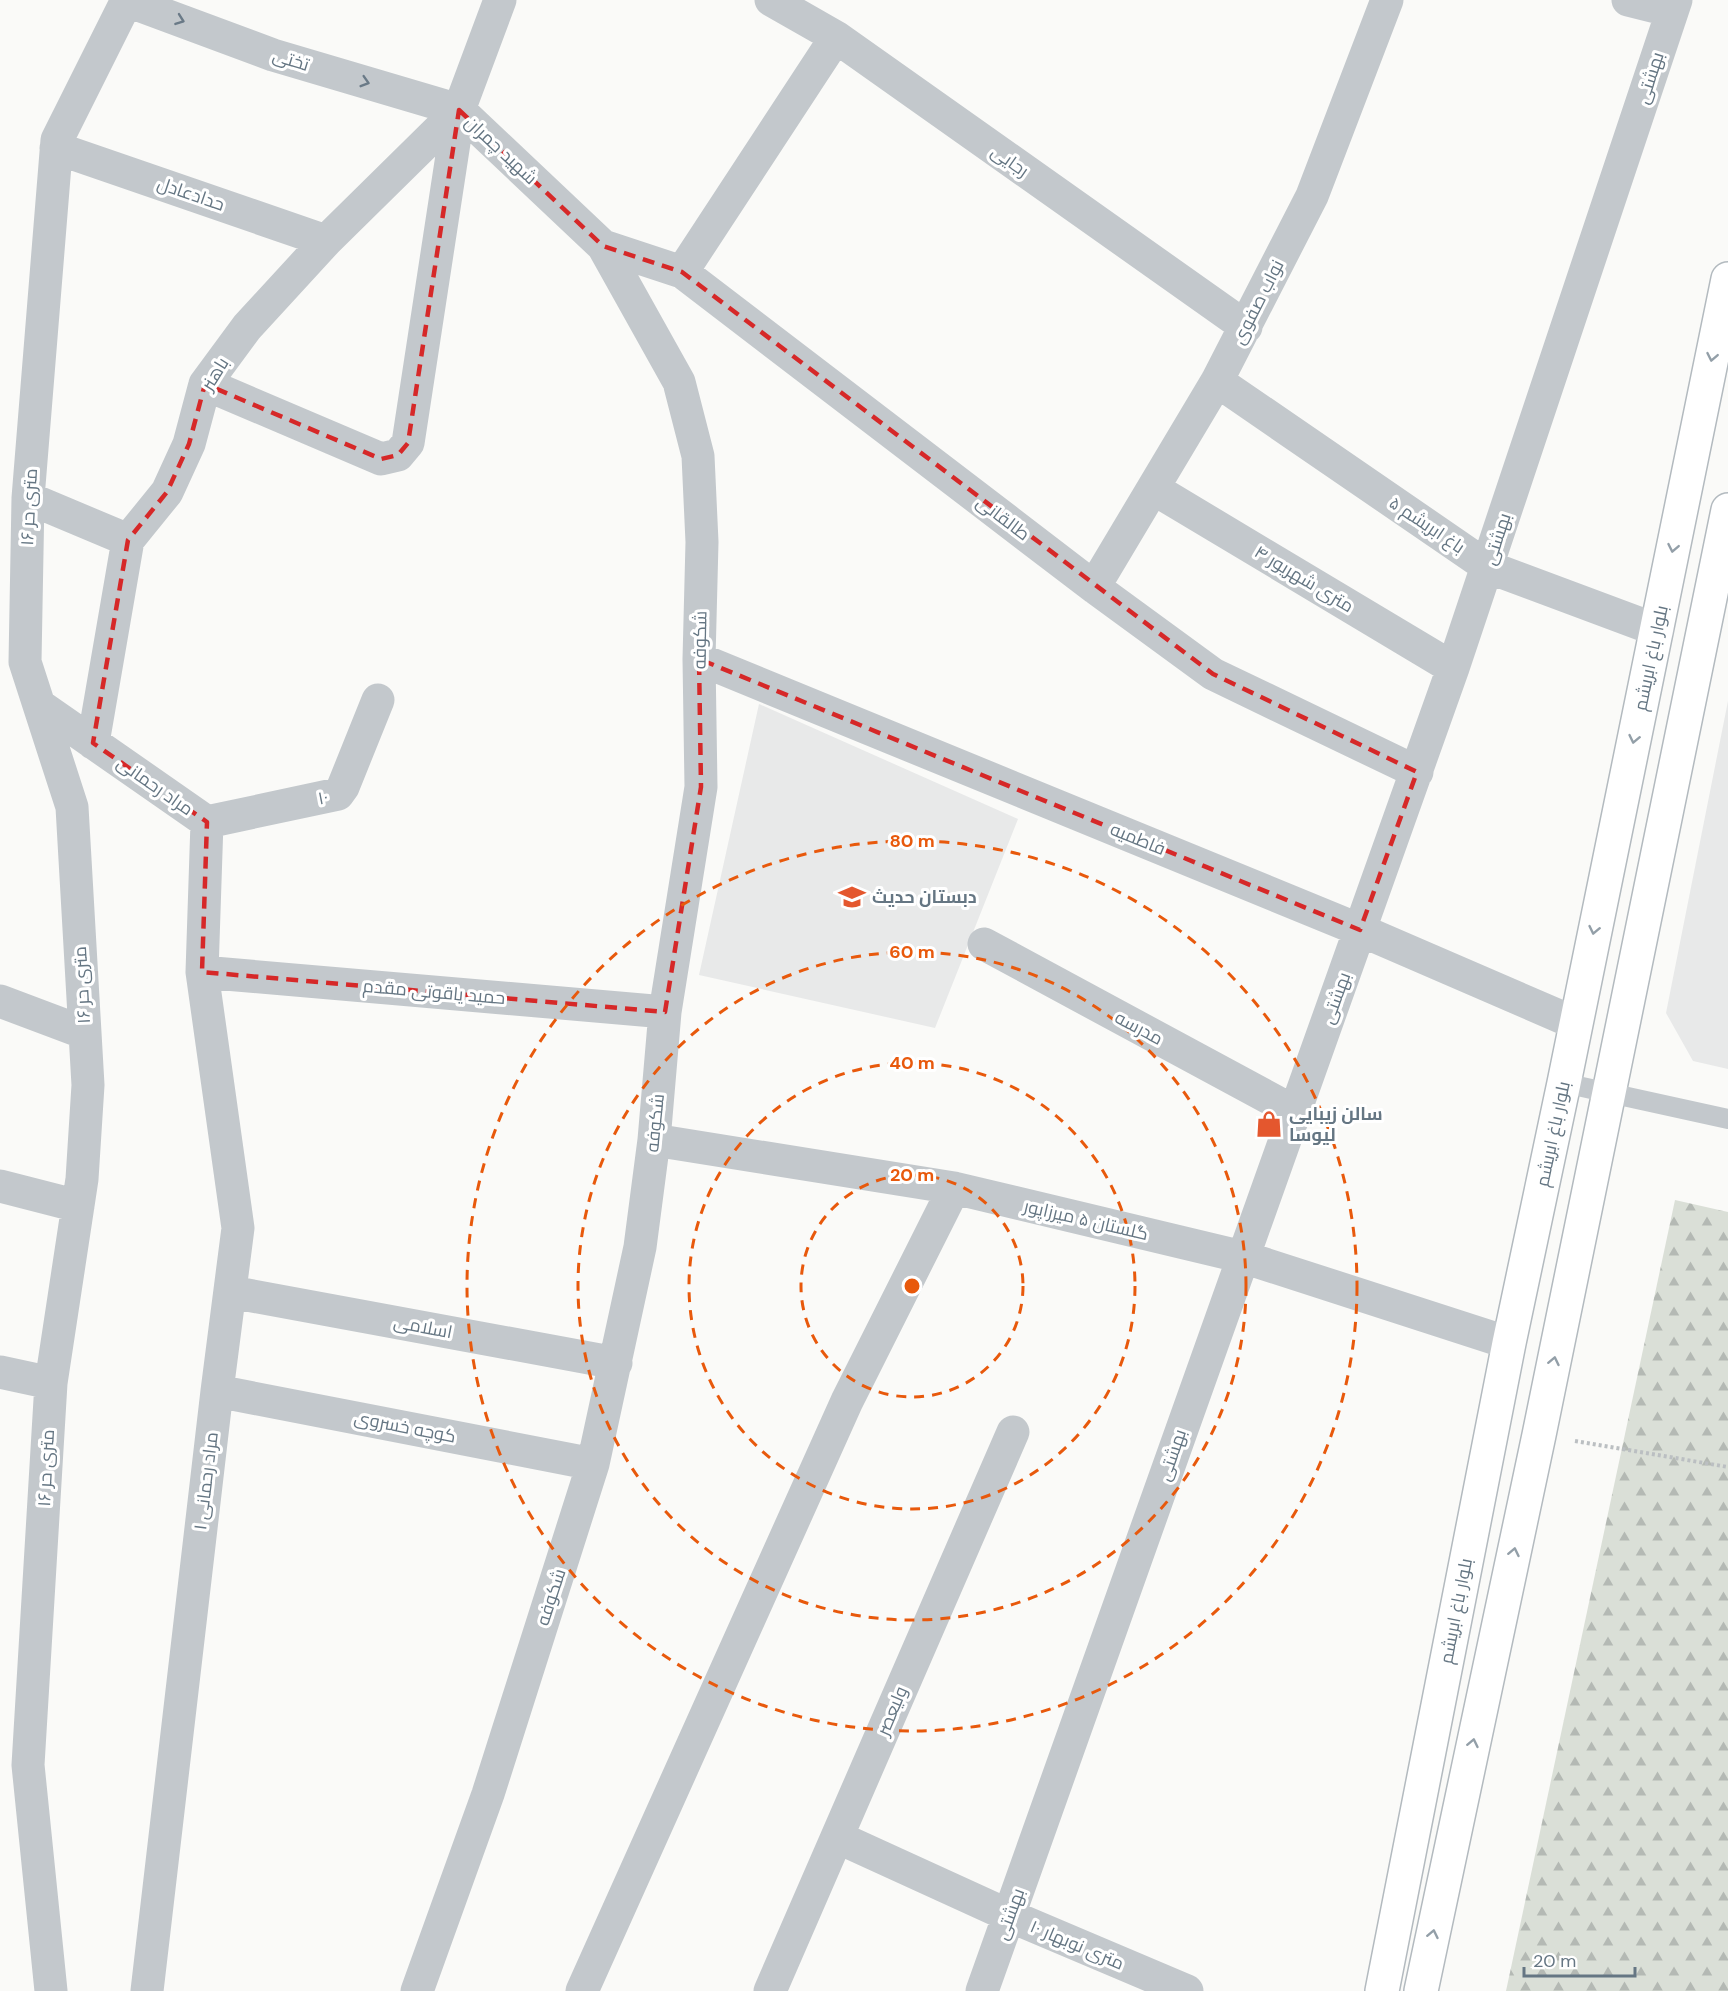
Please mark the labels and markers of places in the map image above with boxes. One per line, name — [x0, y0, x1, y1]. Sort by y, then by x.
school or university icon: دبستان حدیث — [837, 882, 867, 912]
place label: دبستان حدیث — [872, 885, 977, 909]
place label: سالن زیبایی لیوسا — [1289, 1102, 1383, 1147]
shop icon: سالن زیبایی لیوسا — [1254, 1109, 1284, 1139]
centre of rings — [902, 1276, 922, 1296]

